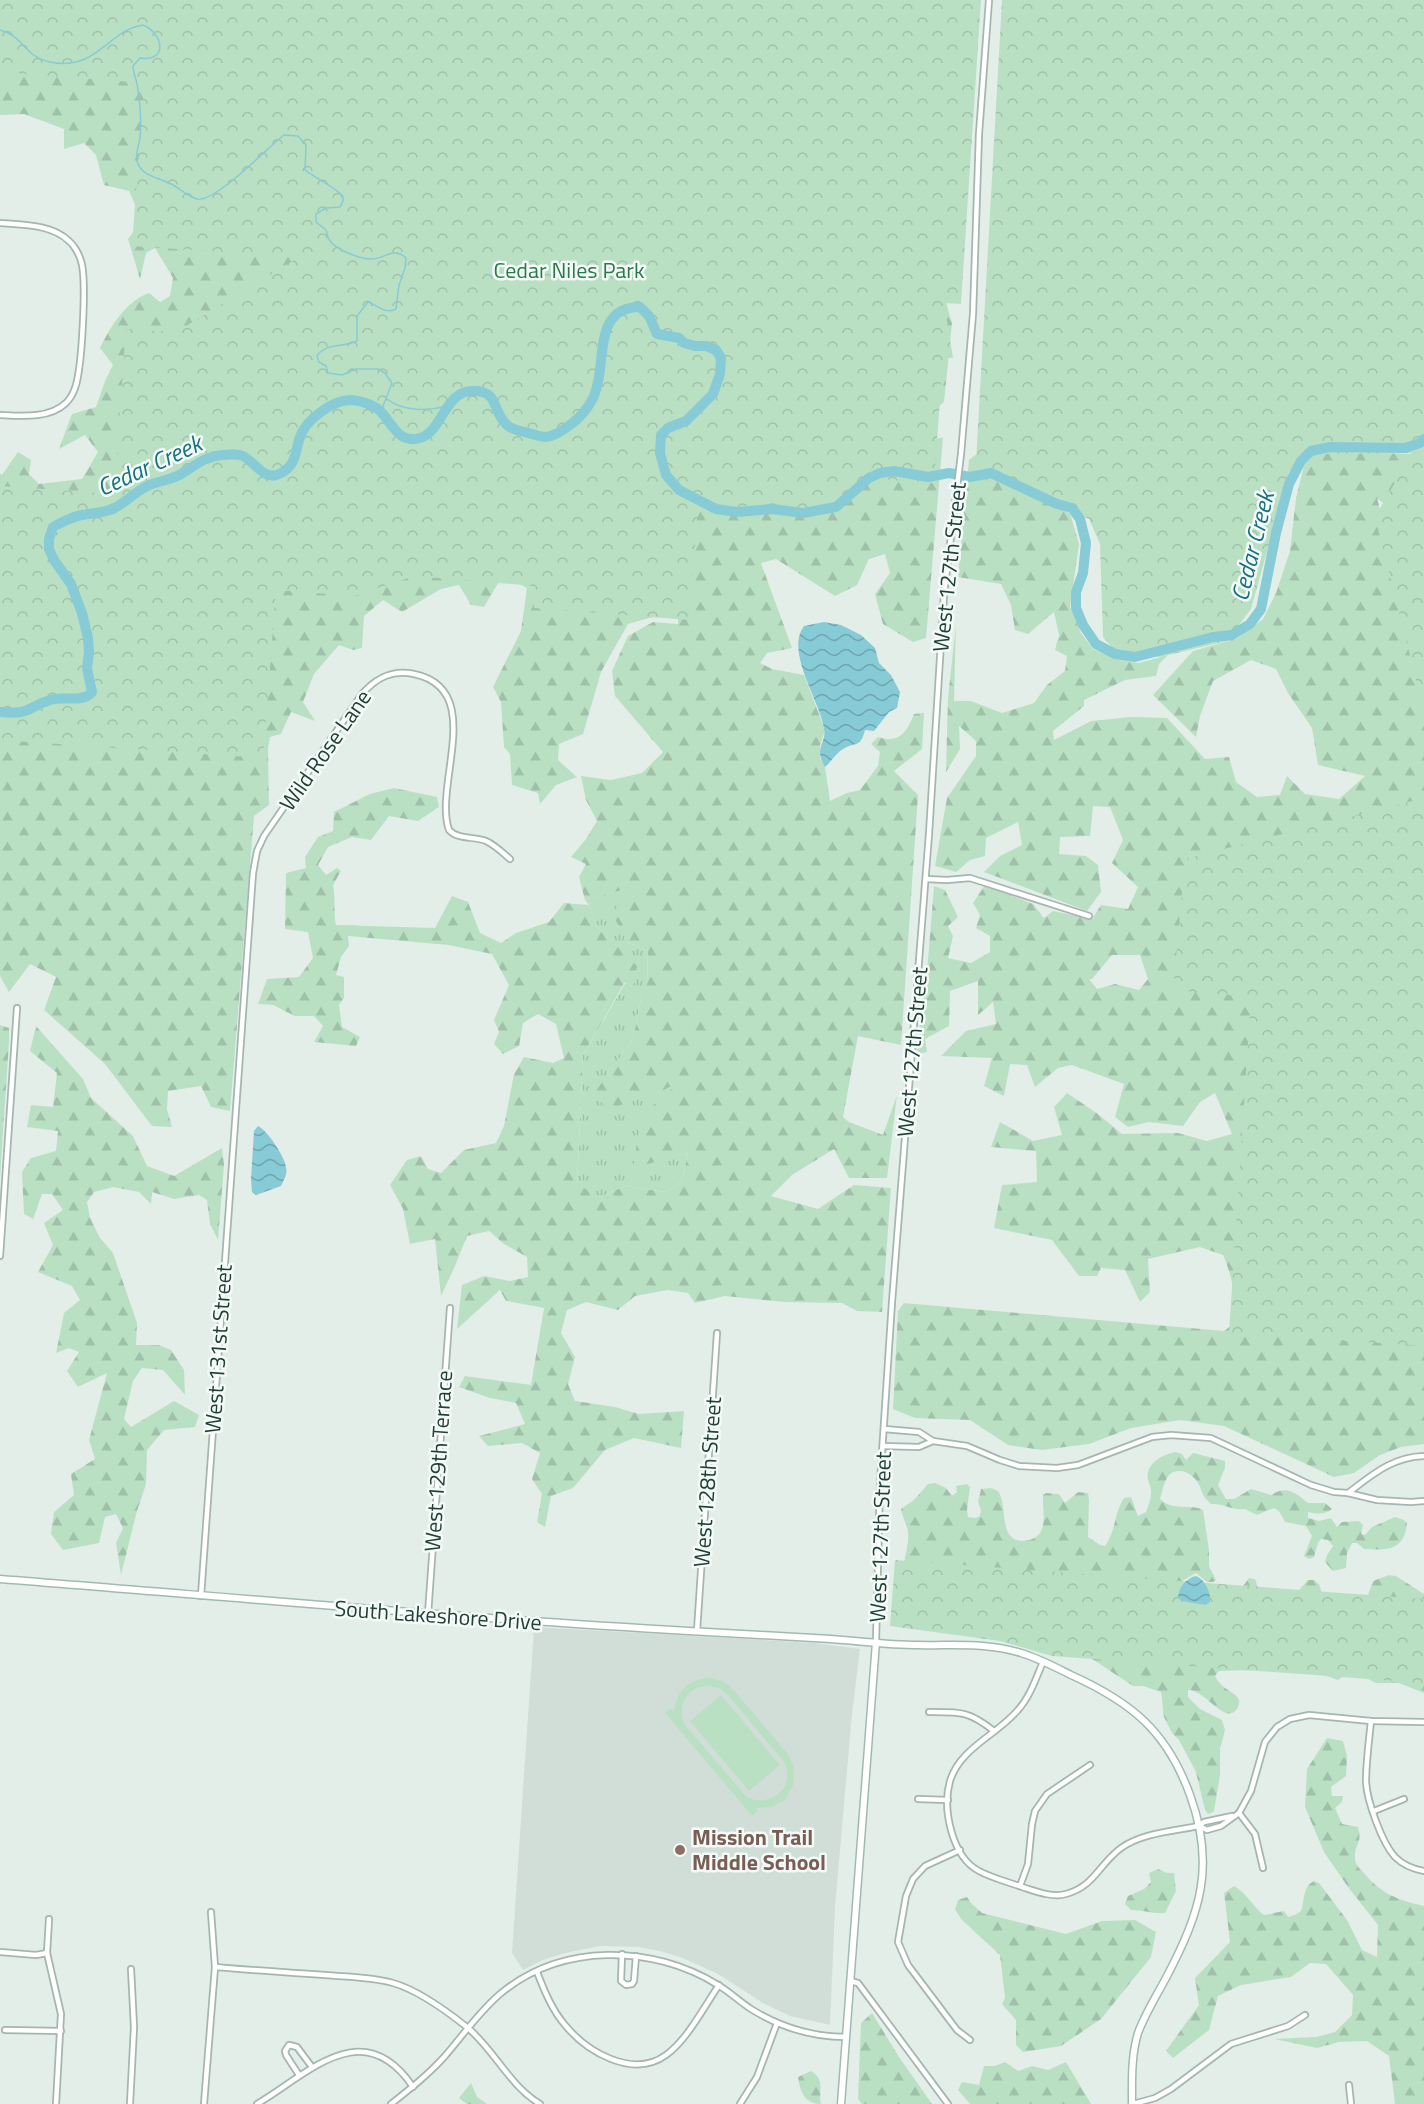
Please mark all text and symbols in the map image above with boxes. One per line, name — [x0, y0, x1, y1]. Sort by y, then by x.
park label: Cedar Niles Park — [493, 253, 645, 287]
water label: Cedar Creek — [91, 424, 210, 505]
street label: West 127th Street — [923, 480, 975, 654]
water label: Cedar Creek — [1221, 484, 1284, 605]
street label: Wild Rose Lane — [270, 682, 380, 818]
street label: West 127th Street — [888, 965, 936, 1139]
street label: West 131st Street — [195, 1263, 241, 1435]
street label: West 129th Terrace — [415, 1369, 461, 1553]
street label: West 128th Street — [684, 1395, 730, 1568]
street label: West 127th Street — [860, 1451, 900, 1623]
street label: South Lakeshore Drive — [333, 1591, 543, 1639]
place label: Mission Trail Middle School — [692, 1820, 826, 1879]
marker: Mission Trail Middle School — [673, 1843, 687, 1857]

